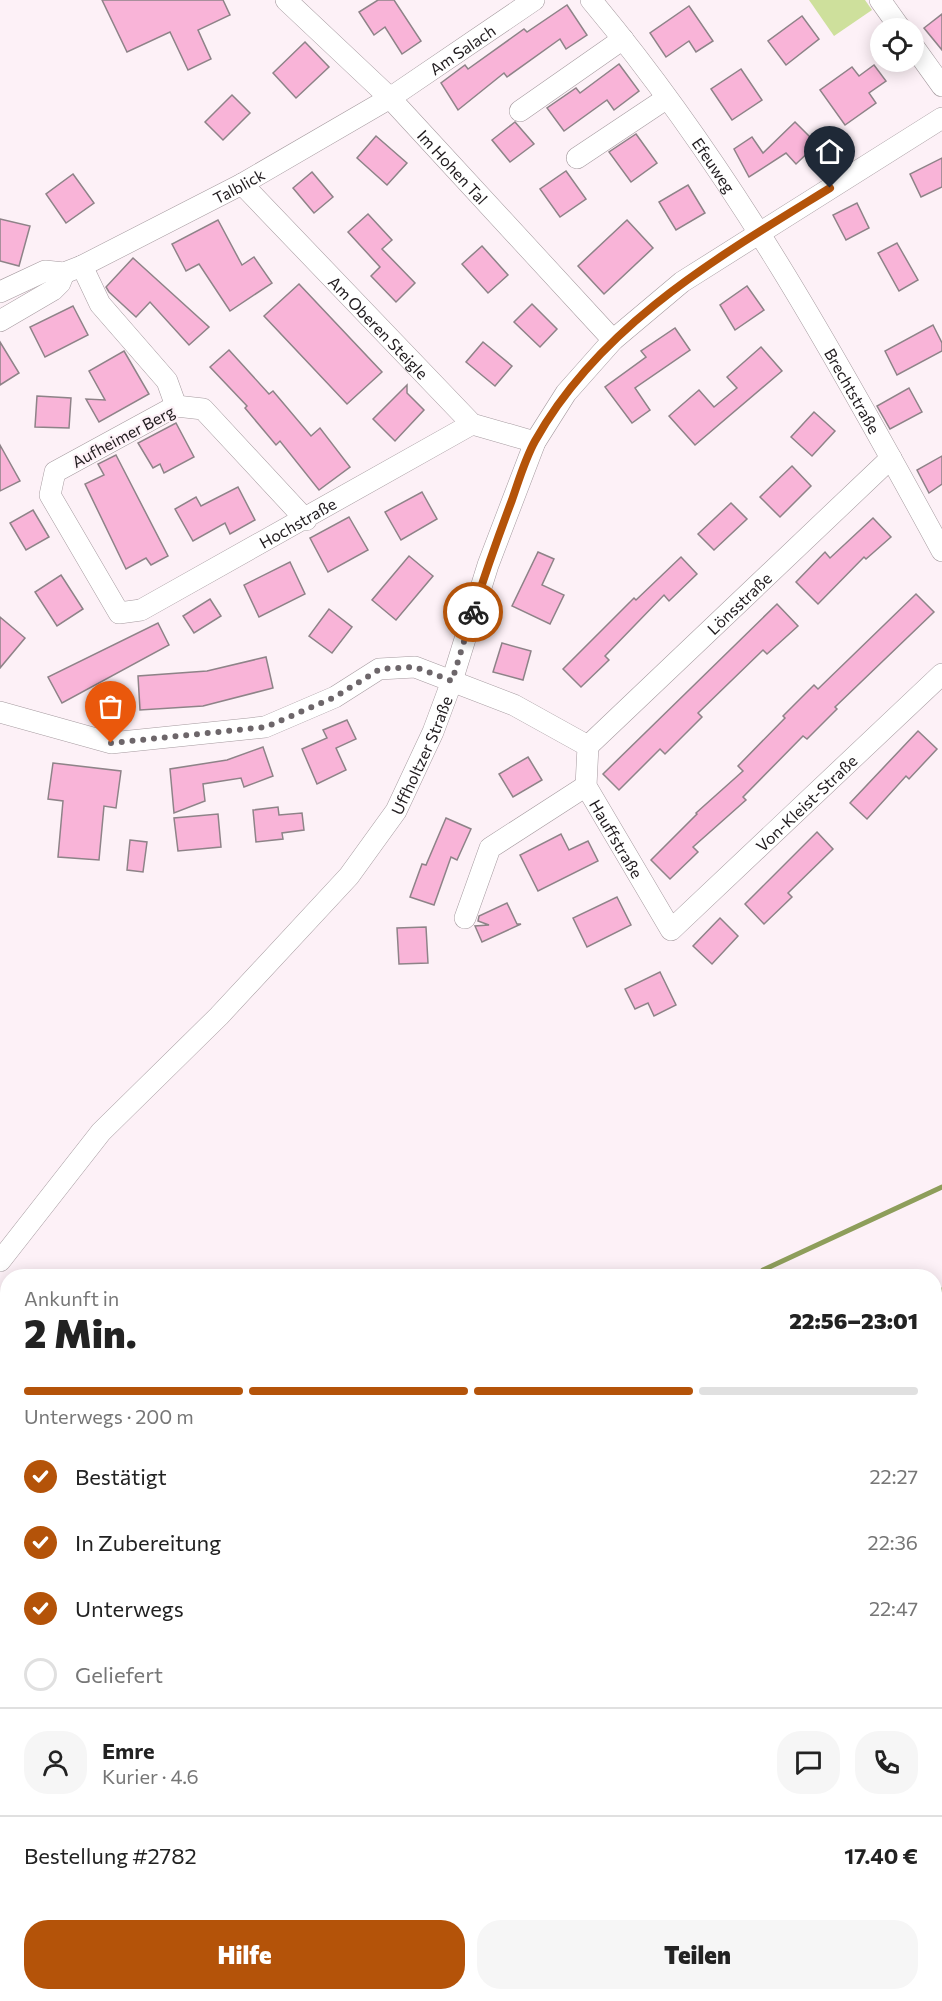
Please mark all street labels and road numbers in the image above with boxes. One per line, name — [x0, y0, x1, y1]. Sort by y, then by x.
street label: Am Salach — [425, 20, 498, 78]
street label: Im Hohen Tal — [414, 125, 492, 208]
street label: Efeuweg — [689, 134, 740, 196]
street label: Talblick — [209, 164, 268, 207]
street label: Am Oberen Steigle — [325, 271, 433, 382]
street label: Brechtstraße — [821, 345, 885, 437]
street label: Aufheimer Berg — [68, 401, 178, 471]
street label: Hochstraße — [255, 493, 339, 551]
street label: Lönsstraße — [703, 568, 775, 638]
street label: Uffholtzer Straße — [386, 693, 455, 817]
street label: Von-Kleist-Straße — [751, 750, 860, 855]
street label: Hauffstraße — [586, 796, 647, 881]

